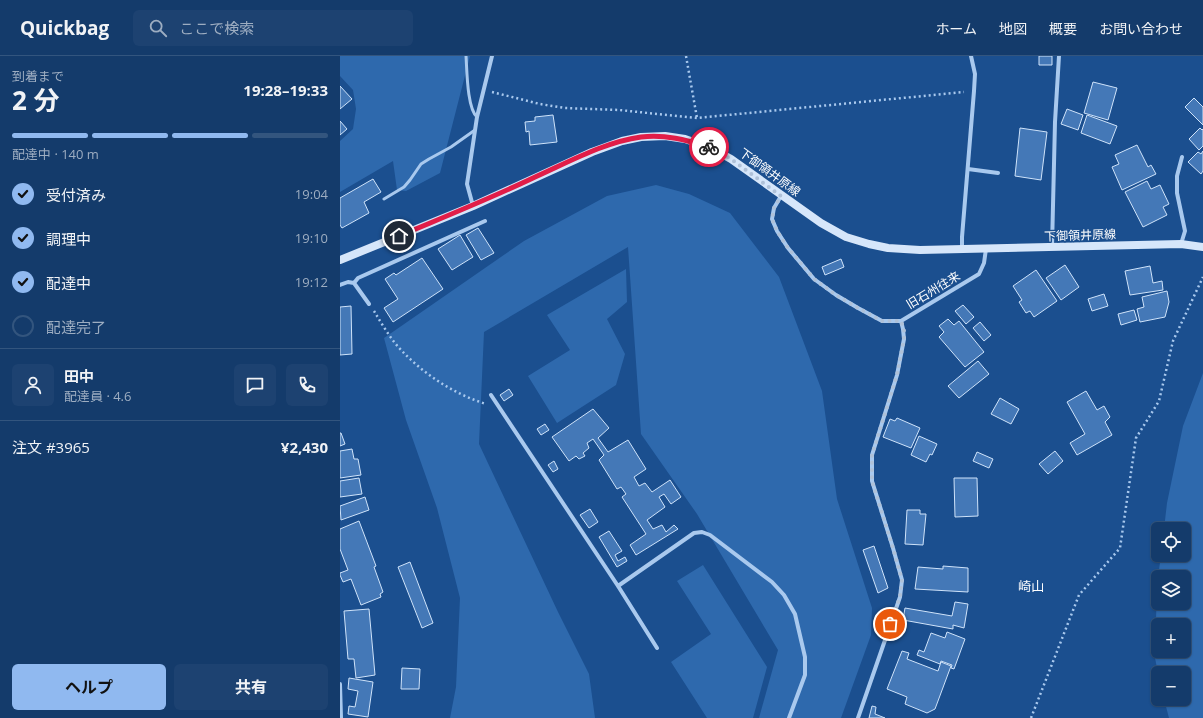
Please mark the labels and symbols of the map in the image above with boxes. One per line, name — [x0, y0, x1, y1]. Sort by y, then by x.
courier — [689, 127, 729, 167]
street label: 下御領井原線 — [736, 144, 804, 200]
pin — [382, 219, 416, 253]
street label: 下御領井原線 — [1044, 225, 1116, 245]
street label: 旧石州往来 — [903, 267, 963, 313]
district label: 崎山 — [1018, 577, 1044, 595]
pin — [873, 607, 907, 641]

